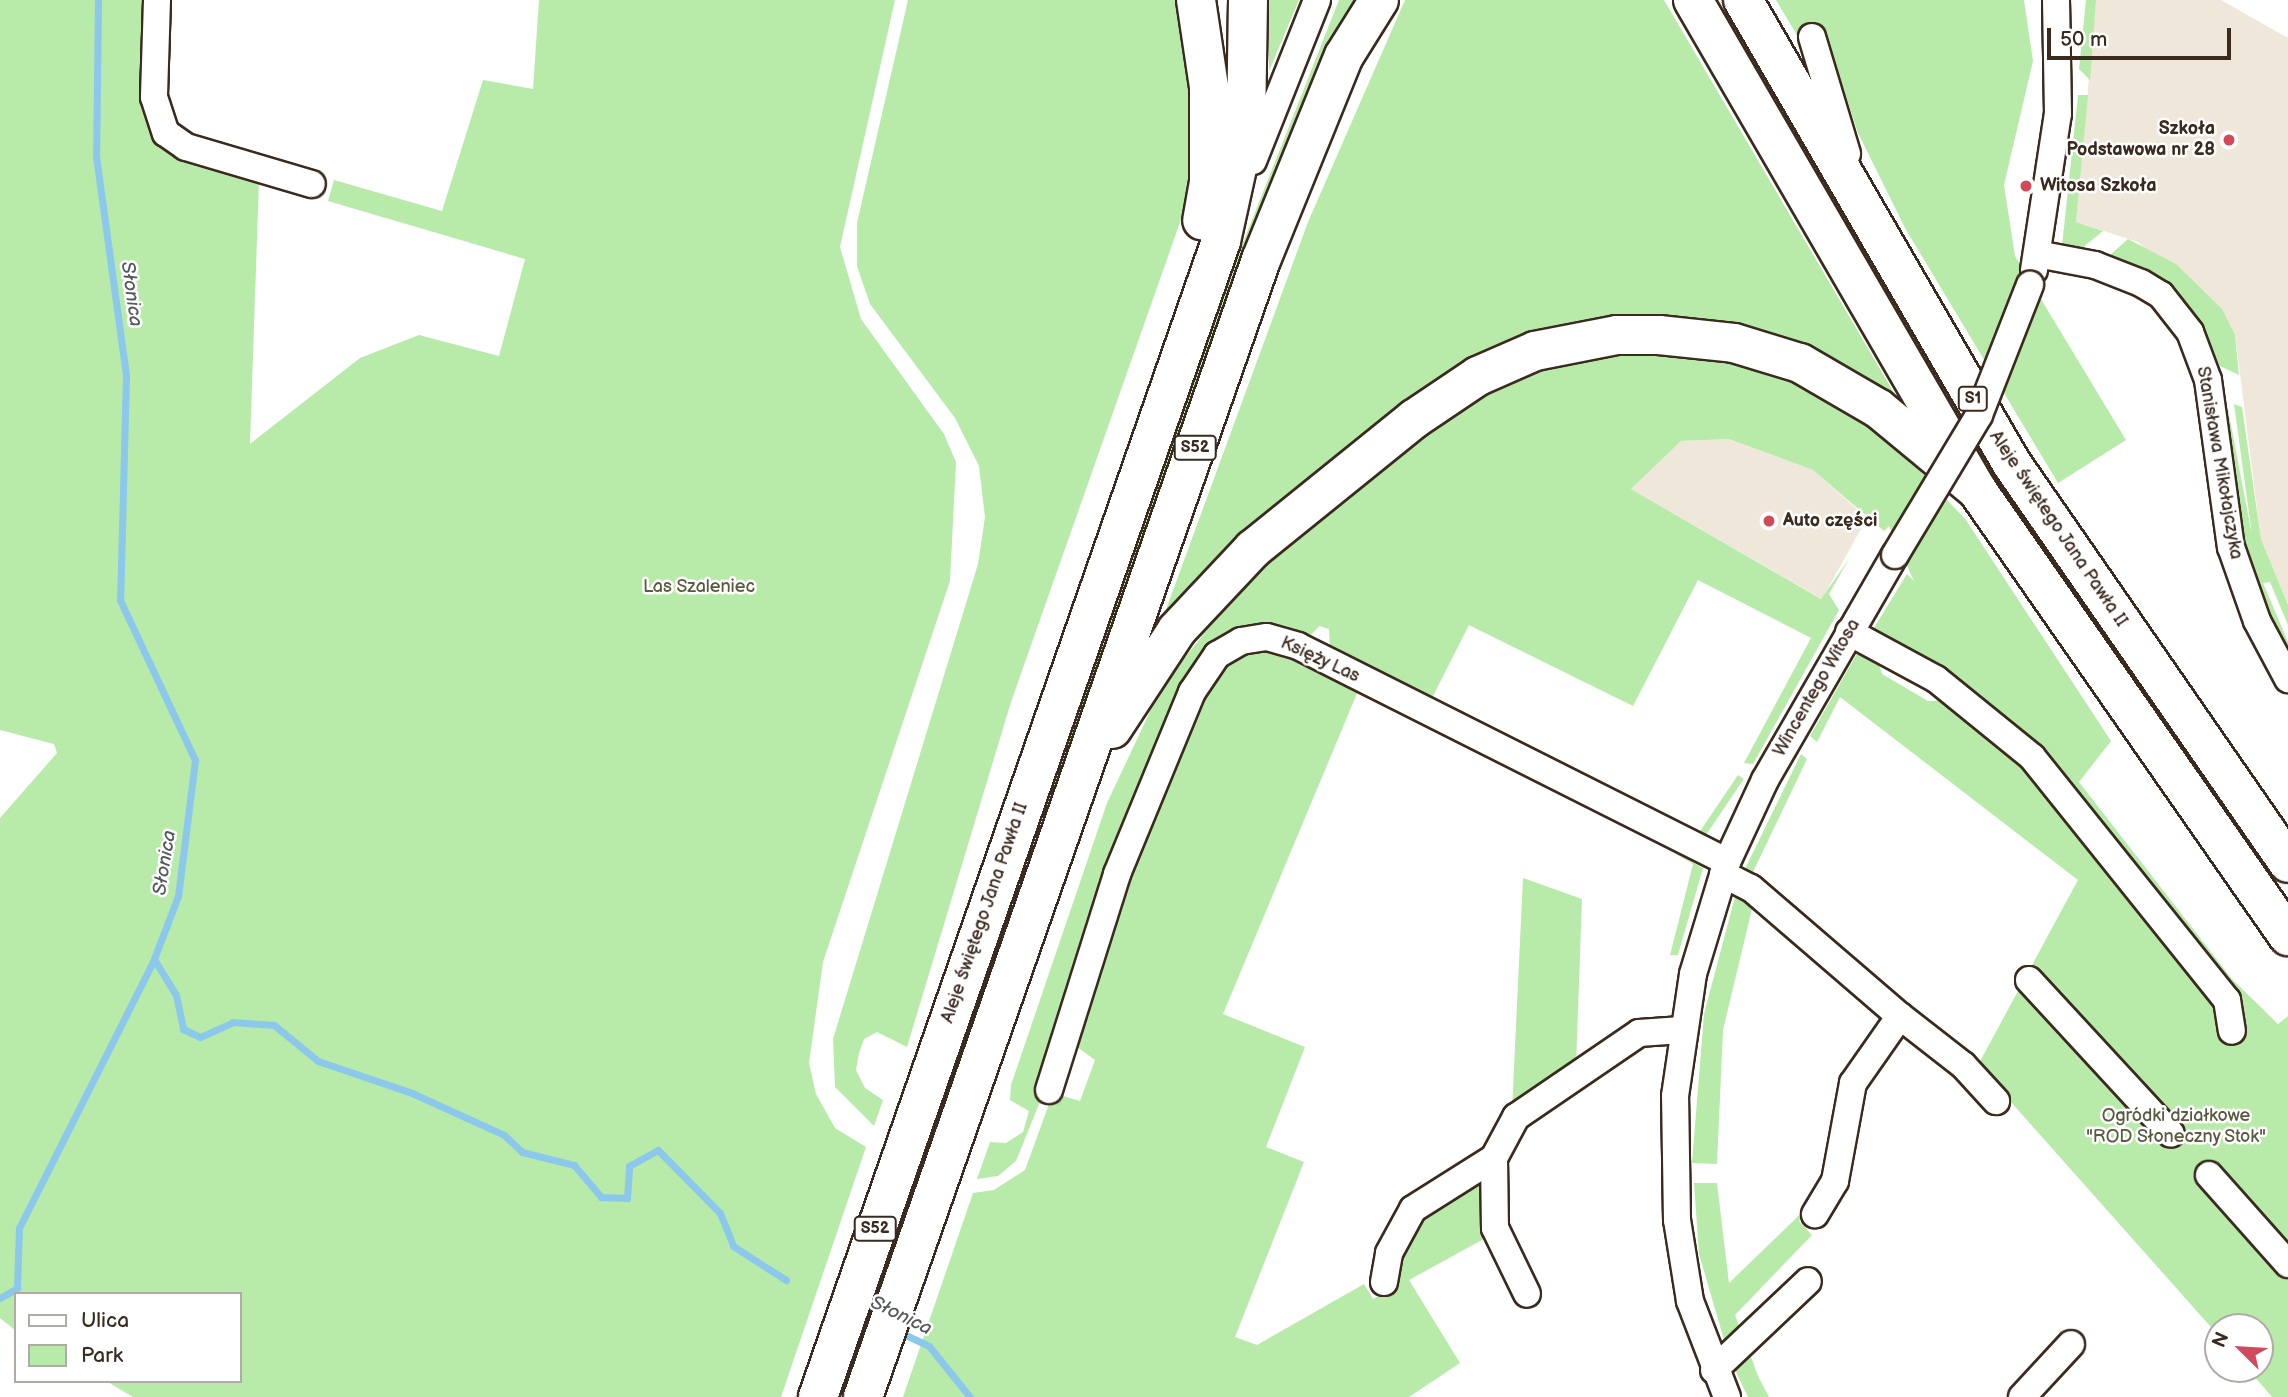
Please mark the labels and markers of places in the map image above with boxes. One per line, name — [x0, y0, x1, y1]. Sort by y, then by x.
place label: Szkoła Podstawowa nr 28 — [2066, 119, 2215, 162]
marker: Szkoła Podstawowa nr 28 — [2221, 132, 2237, 148]
place label: Witosa Szkoła — [2040, 175, 2157, 197]
marker: Witosa Szkoła — [2018, 178, 2034, 194]
place label: Auto części — [1783, 510, 1877, 532]
marker: Auto części — [1761, 513, 1777, 529]

